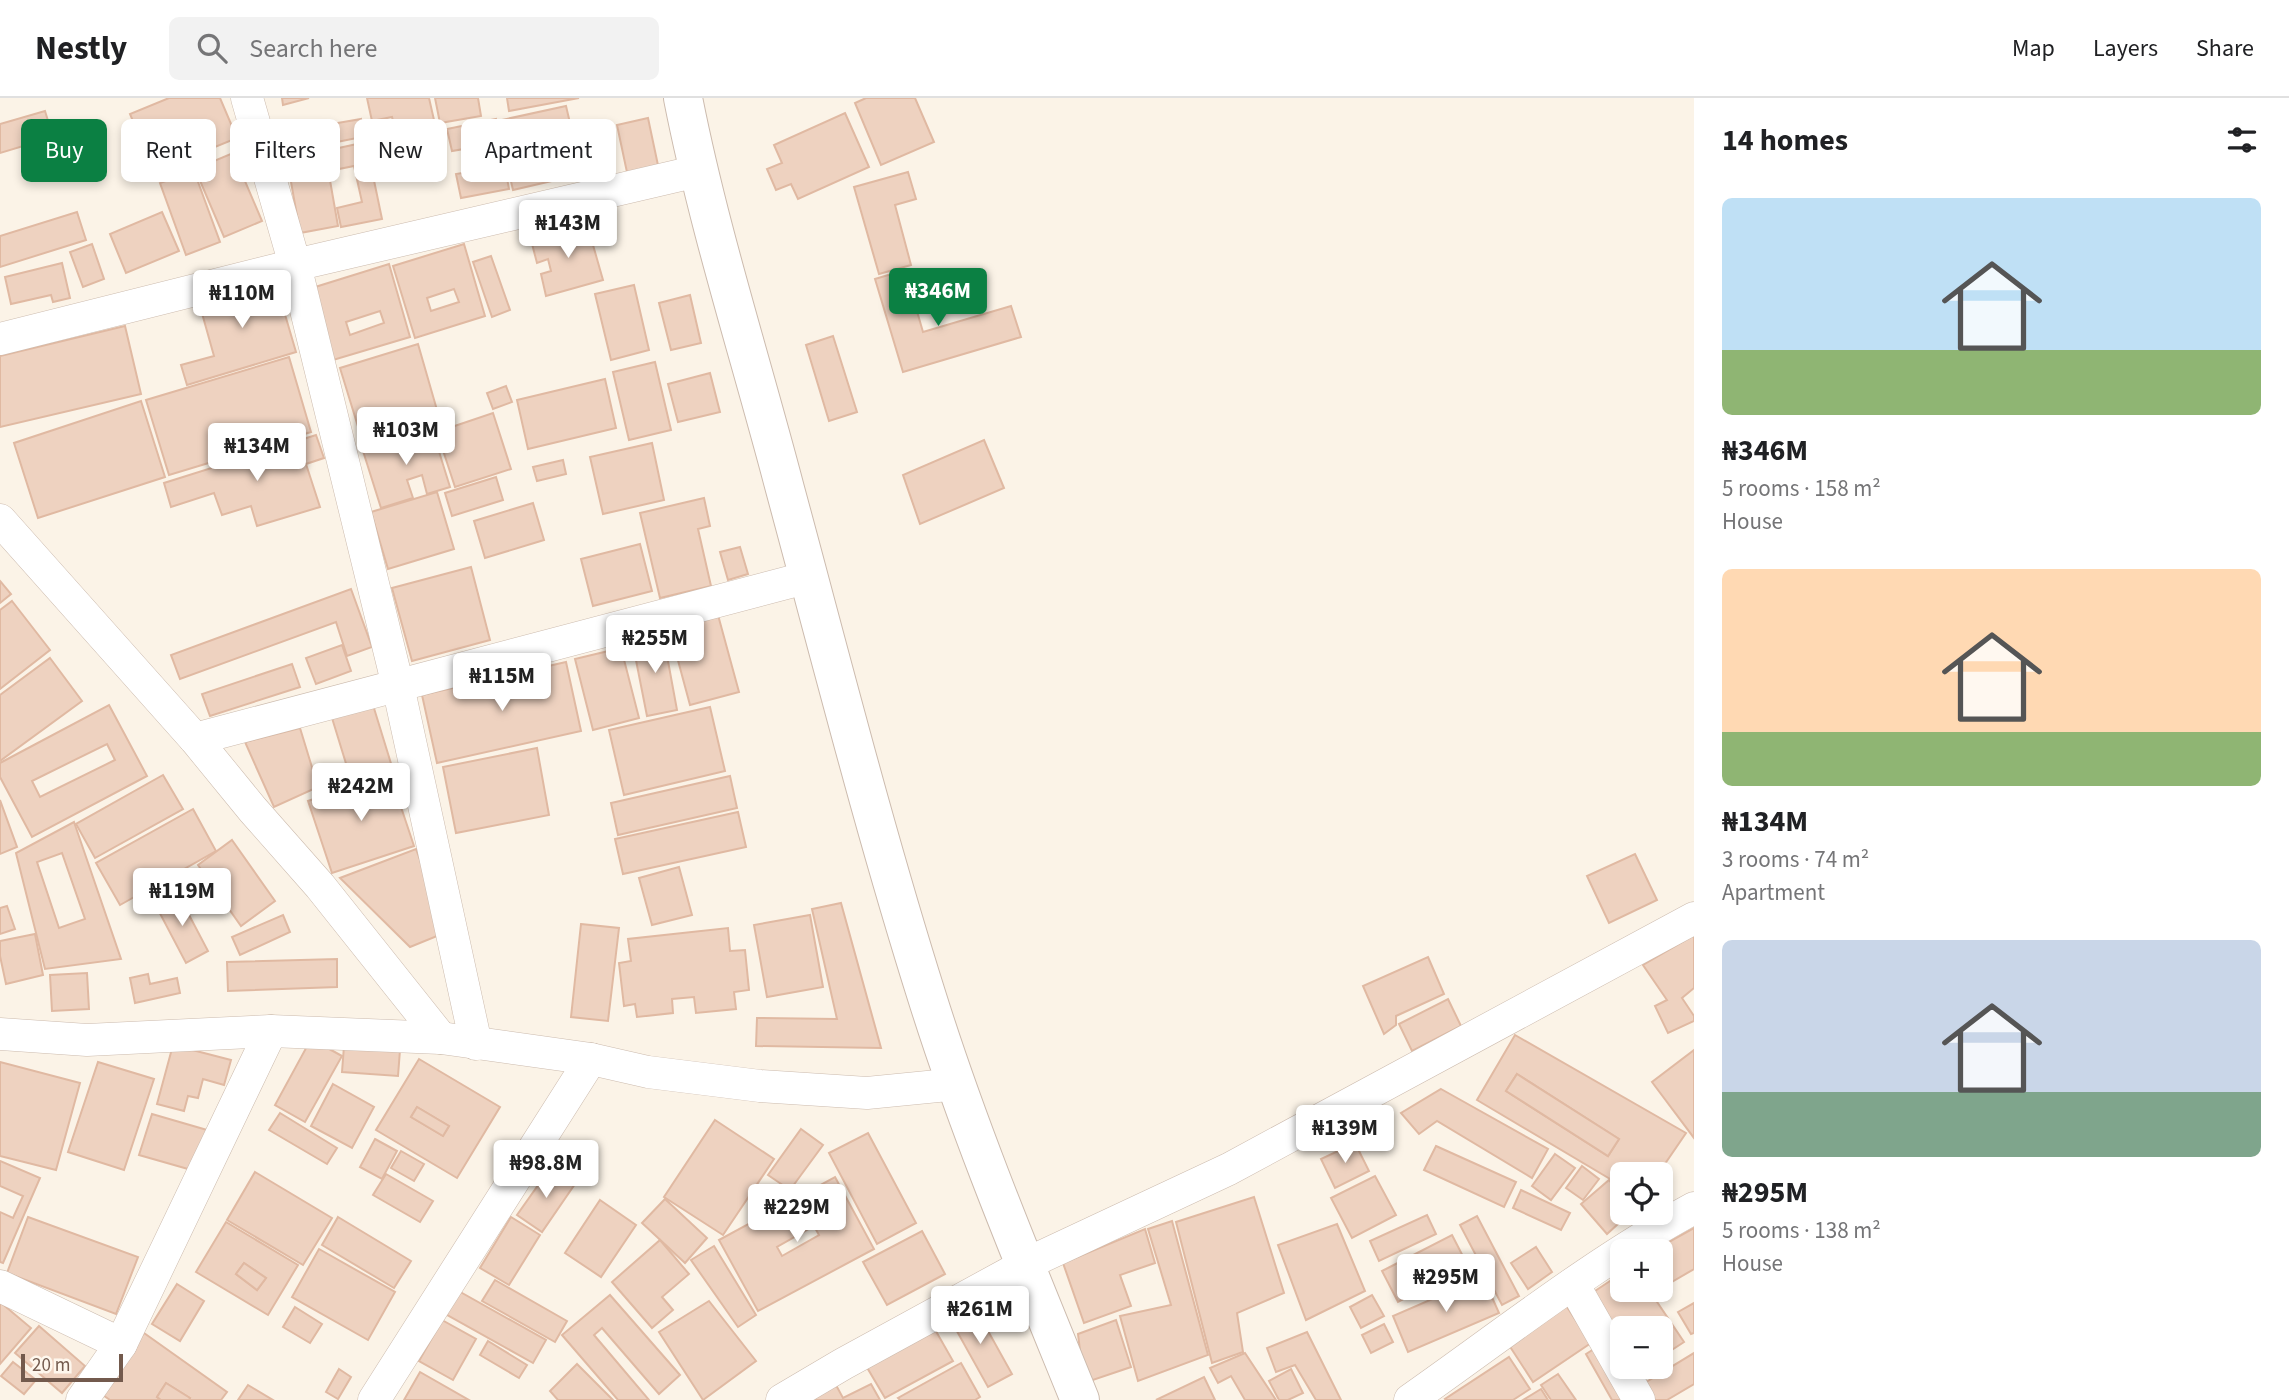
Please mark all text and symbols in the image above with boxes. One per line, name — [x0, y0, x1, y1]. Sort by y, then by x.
search box — [169, 17, 659, 80]
text: Nestly — [35, 25, 127, 72]
icon: search — [193, 29, 231, 67]
text: Search here — [249, 30, 377, 67]
text: Map — [2012, 31, 2055, 66]
text: Layers — [2093, 31, 2158, 66]
text: Share — [2196, 31, 2254, 66]
chip: Buy — [21, 119, 107, 182]
chip: Rent — [121, 119, 216, 182]
chip: Filters — [230, 119, 340, 182]
chip: New — [354, 119, 447, 182]
chip: Apartment — [461, 119, 616, 182]
text: 14 homes — [1722, 119, 1848, 162]
icon: filters — [2223, 121, 2261, 159]
pin: ₦143M — [519, 200, 617, 260]
text: ₦143M — [535, 206, 601, 239]
icon: home — [1929, 243, 2055, 369]
pin: ₦346M — [889, 268, 987, 328]
pin: ₦110M — [193, 271, 291, 330]
text: ₦346M — [905, 274, 971, 307]
text: ₦110M — [209, 276, 275, 309]
pin: ₦103M — [357, 408, 455, 467]
text: ₦103M — [373, 413, 439, 446]
pin: ₦134M — [208, 424, 306, 483]
text: ₦134M — [224, 429, 290, 462]
text: ₦346M — [1722, 429, 1808, 472]
text: 5 rooms · 158 m² — [1722, 472, 1881, 505]
text: House — [1722, 505, 1783, 538]
icon: home — [1929, 614, 2055, 740]
pin: ₦255M — [606, 616, 704, 675]
text: ₦255M — [622, 621, 688, 654]
pin: ₦115M — [453, 654, 551, 713]
text: ₦115M — [469, 659, 535, 692]
pin: ₦242M — [312, 764, 410, 823]
text: ₦242M — [328, 769, 394, 802]
text: ₦134M — [1722, 800, 1808, 843]
text: 3 rooms · 74 m² — [1722, 843, 1869, 876]
pin: ₦119M — [133, 868, 231, 928]
text: ₦119M — [149, 874, 215, 907]
text: Apartment — [1722, 876, 1825, 909]
icon: home — [1929, 985, 2055, 1111]
pin: ₦139M — [1296, 1105, 1394, 1165]
text: ₦139M — [1312, 1111, 1378, 1144]
pin: ₦98.8M — [489, 1140, 603, 1200]
text: ₦98.8M — [509, 1146, 583, 1179]
map controls — [1610, 1162, 1673, 1379]
button: locate — [1610, 1162, 1673, 1225]
text: ₦295M — [1722, 1171, 1808, 1214]
pin: ₦229M — [748, 1184, 846, 1244]
text: ₦229M — [764, 1190, 830, 1223]
text: 5 rooms · 138 m² — [1722, 1214, 1881, 1247]
button: + — [1610, 1239, 1673, 1302]
text: House — [1722, 1247, 1783, 1280]
pin: ₦295M — [1397, 1254, 1495, 1314]
text: ₦295M — [1413, 1260, 1479, 1293]
pin: ₦261M — [931, 1286, 1029, 1346]
text: ₦261M — [947, 1292, 1013, 1325]
button: − — [1610, 1316, 1673, 1379]
scale bar — [21, 1351, 122, 1383]
text: 20 m — [32, 1352, 70, 1379]

